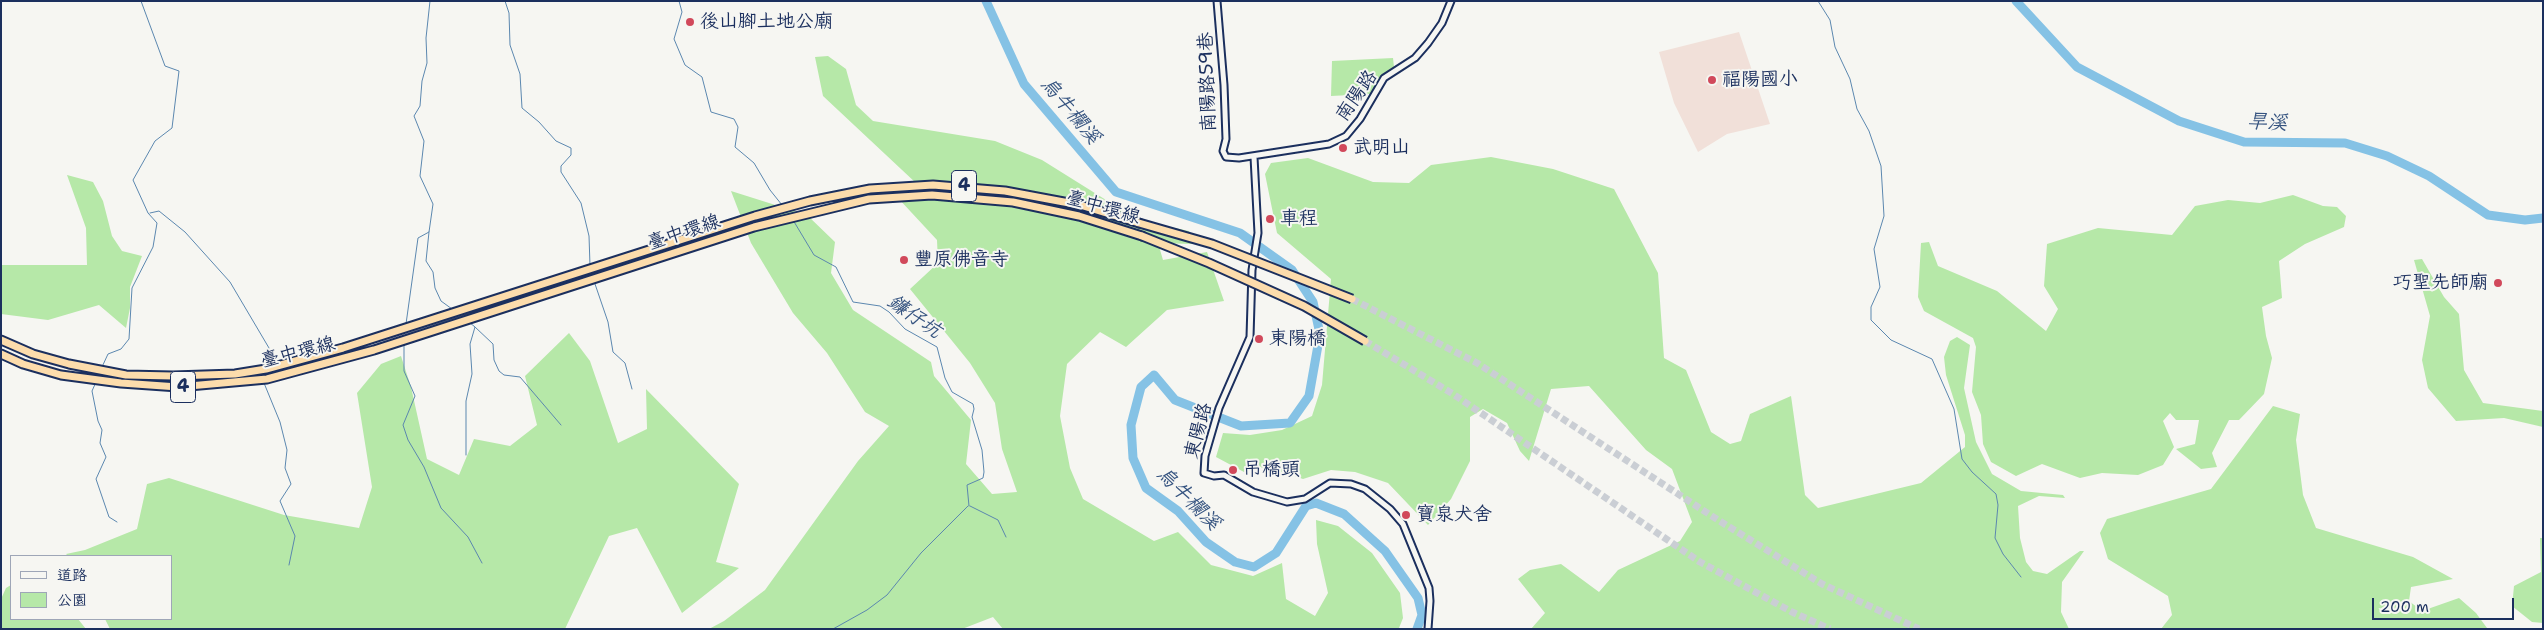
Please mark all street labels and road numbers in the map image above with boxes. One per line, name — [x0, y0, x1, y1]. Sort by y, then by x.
street label: 南陽路59巷 — [1195, 32, 1221, 132]
street label: 南陽路 — [1331, 66, 1383, 126]
road number: 4 — [952, 170, 976, 202]
street label: 臺中環線 — [1063, 187, 1143, 229]
street label: 臺中環線 — [644, 210, 724, 256]
street label: 臺中環線 — [258, 333, 338, 373]
road number: 4 — [170, 372, 196, 402]
street label: 東陽路 — [1181, 401, 1217, 461]

